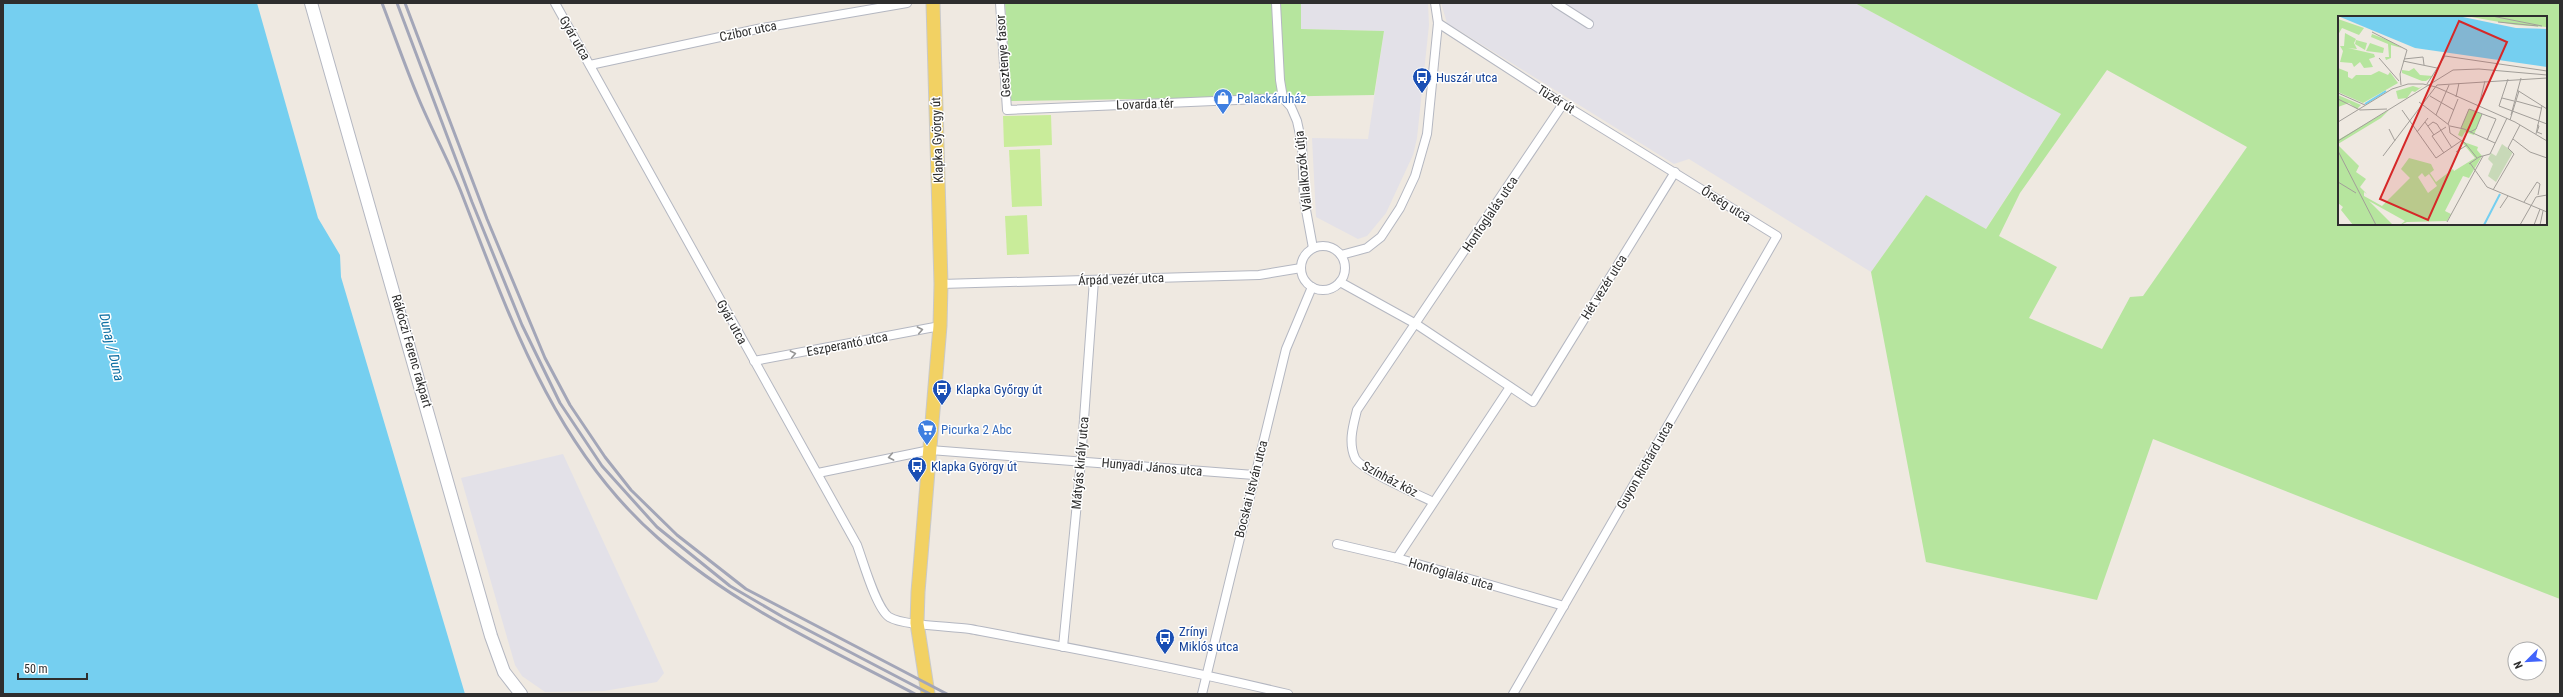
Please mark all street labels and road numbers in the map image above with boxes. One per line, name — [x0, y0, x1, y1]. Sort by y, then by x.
street label: Gyár utca — [556, 13, 594, 63]
street label: Gesztenye fasor — [993, 14, 1013, 98]
street label: Czibor utca — [718, 18, 778, 44]
street label: Tüzér út — [1535, 82, 1578, 116]
street label: Lovarda tér — [1116, 95, 1174, 113]
street label: Klapka György út — [928, 97, 946, 183]
street label: Vállalkozók útja — [1291, 130, 1315, 212]
street label: Honfoglalás utca — [1459, 173, 1521, 255]
street label: Őrség utca — [1698, 183, 1754, 225]
street label: Hét vezér utca — [1578, 252, 1630, 322]
street label: Árpád vezér utca — [1078, 270, 1164, 288]
street label: Rákóczi Ferenc rakpart — [389, 293, 435, 410]
street label: Gyár utca — [714, 297, 750, 347]
street label: Eszperantó utca — [805, 329, 889, 359]
street label: Mátyás király utca — [1068, 416, 1092, 510]
street label: Guyon Richárd utca — [1614, 418, 1676, 512]
street label: Bocskai István utca — [1232, 439, 1270, 539]
street label: Hunyadi János utca — [1101, 455, 1203, 479]
street label: Színház köz — [1360, 458, 1421, 500]
street label: Honfoglalás utca — [1407, 555, 1495, 593]

